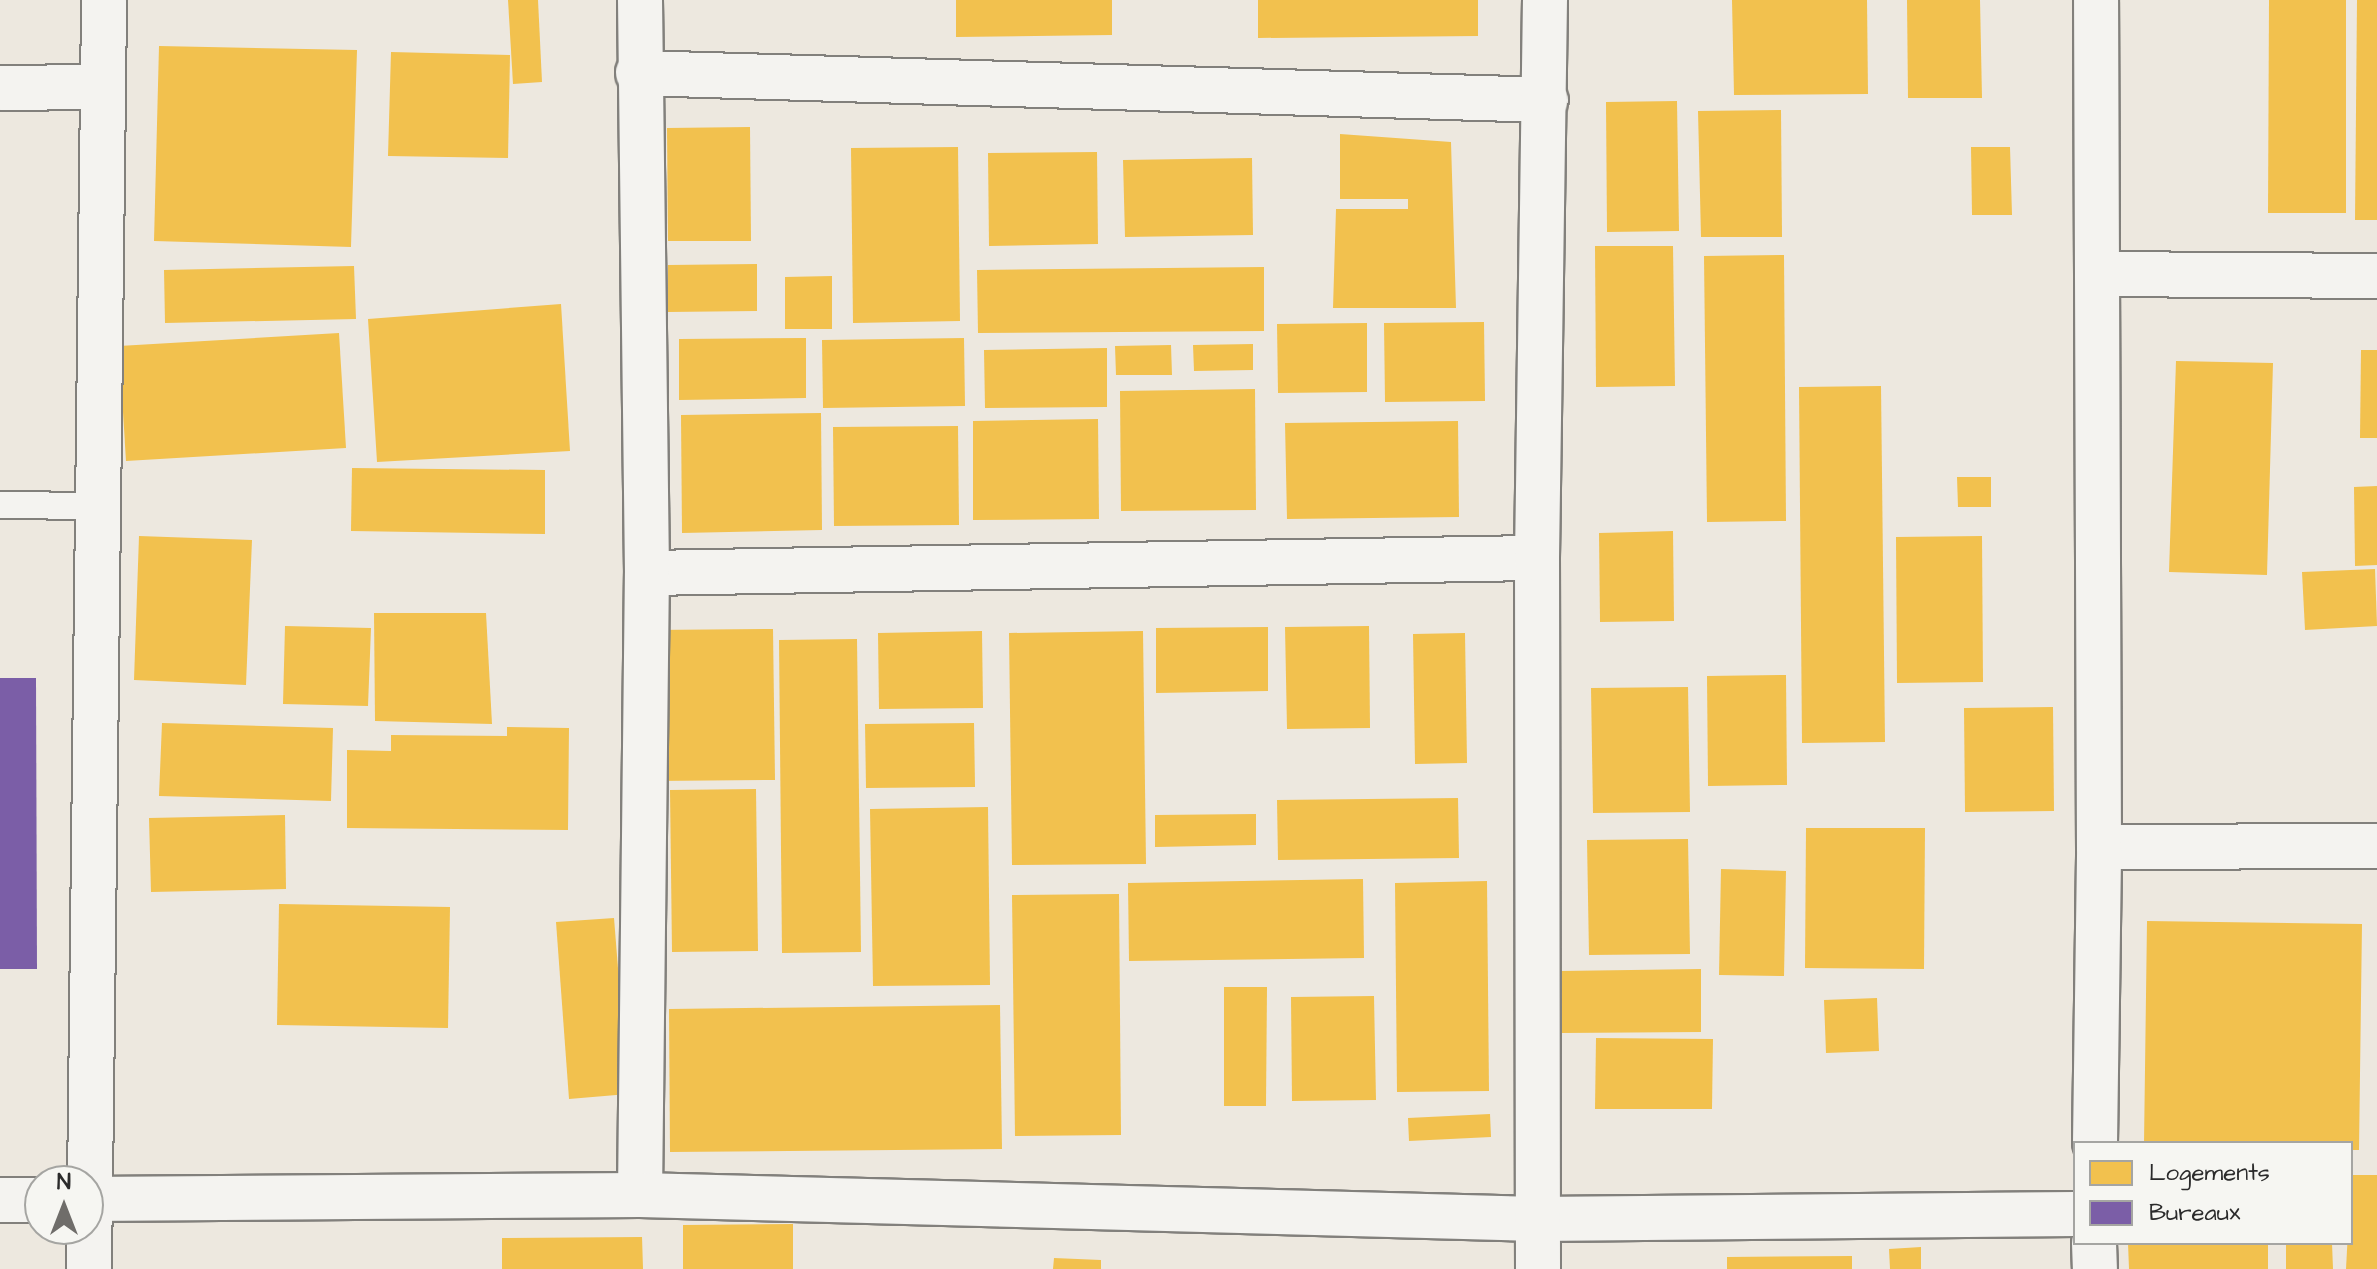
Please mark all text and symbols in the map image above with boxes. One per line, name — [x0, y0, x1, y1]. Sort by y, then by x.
legend — [2073, 1141, 2353, 1245]
text: Logements — [2149, 1156, 2270, 1190]
north arrow — [24, 1165, 104, 1245]
text: N — [57, 1167, 71, 1198]
text: Bureaux — [2149, 1196, 2240, 1230]

